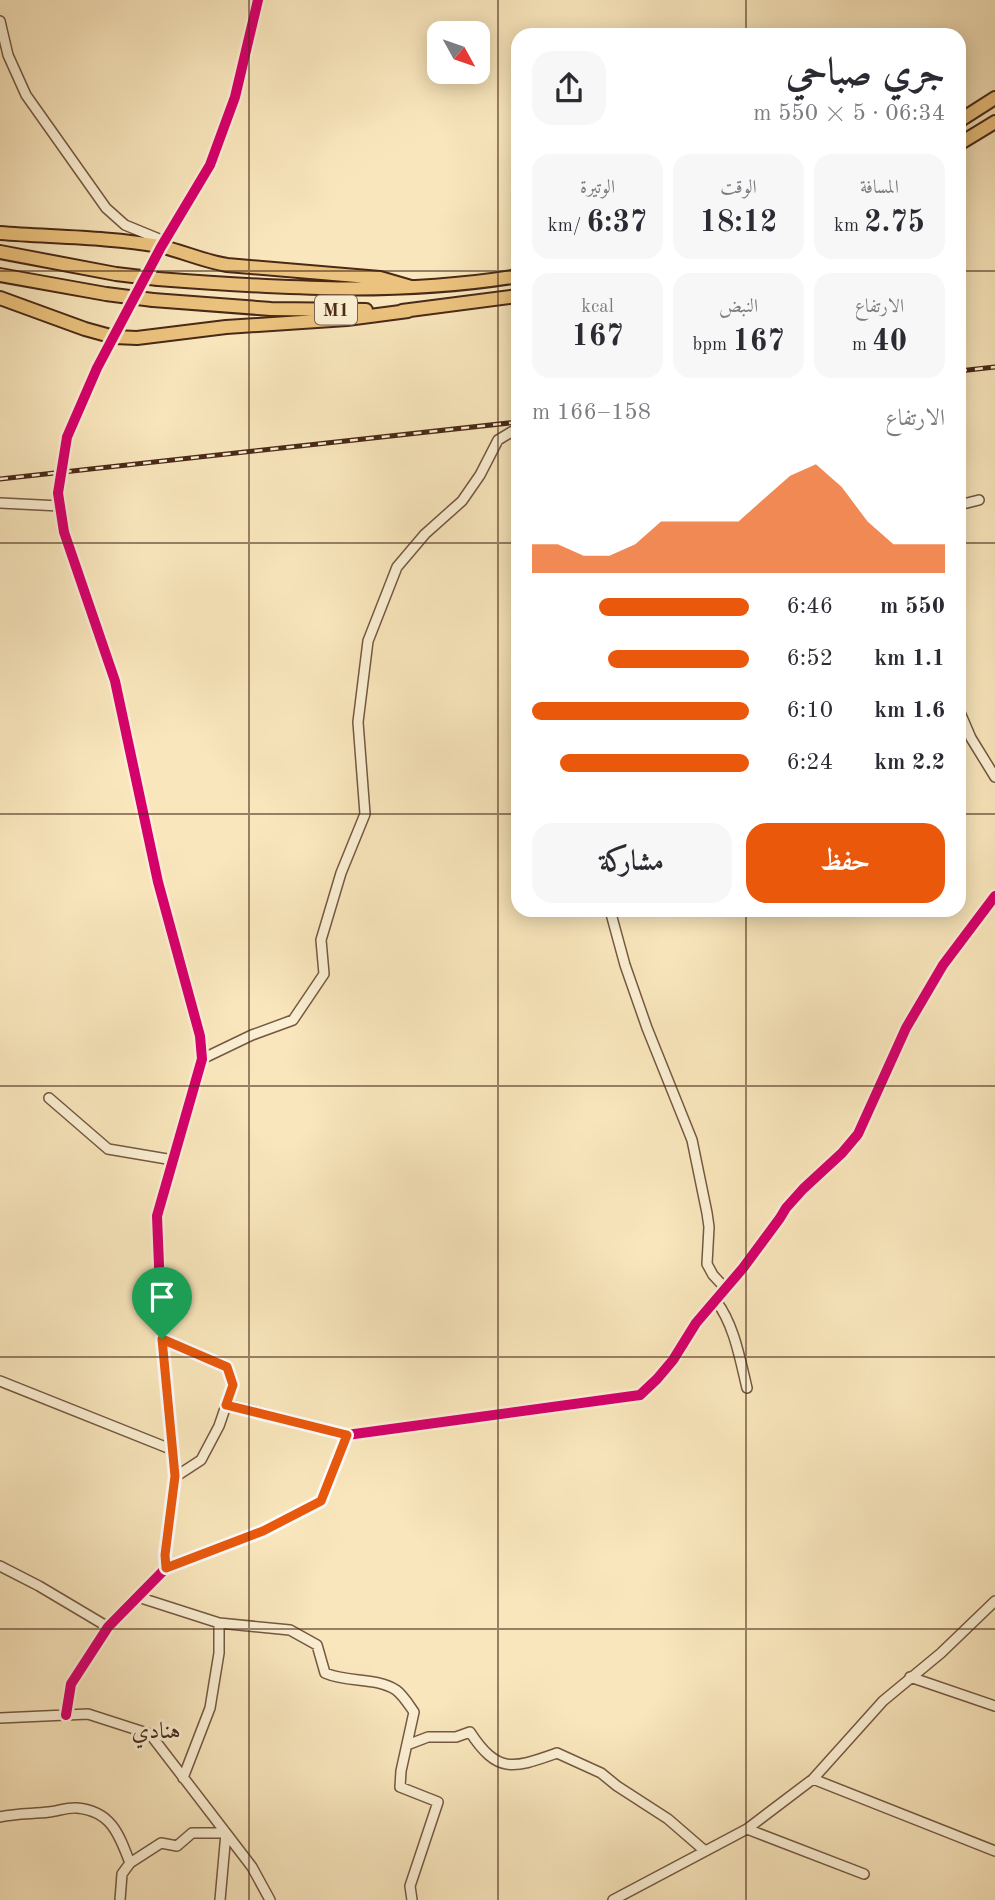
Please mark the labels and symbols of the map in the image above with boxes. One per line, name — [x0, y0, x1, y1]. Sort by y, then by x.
north arrow — [427, 21, 490, 84]
road number: M1 — [315, 296, 357, 324]
pin — [132, 1267, 192, 1339]
district label: هنادي — [131, 1720, 181, 1749]

